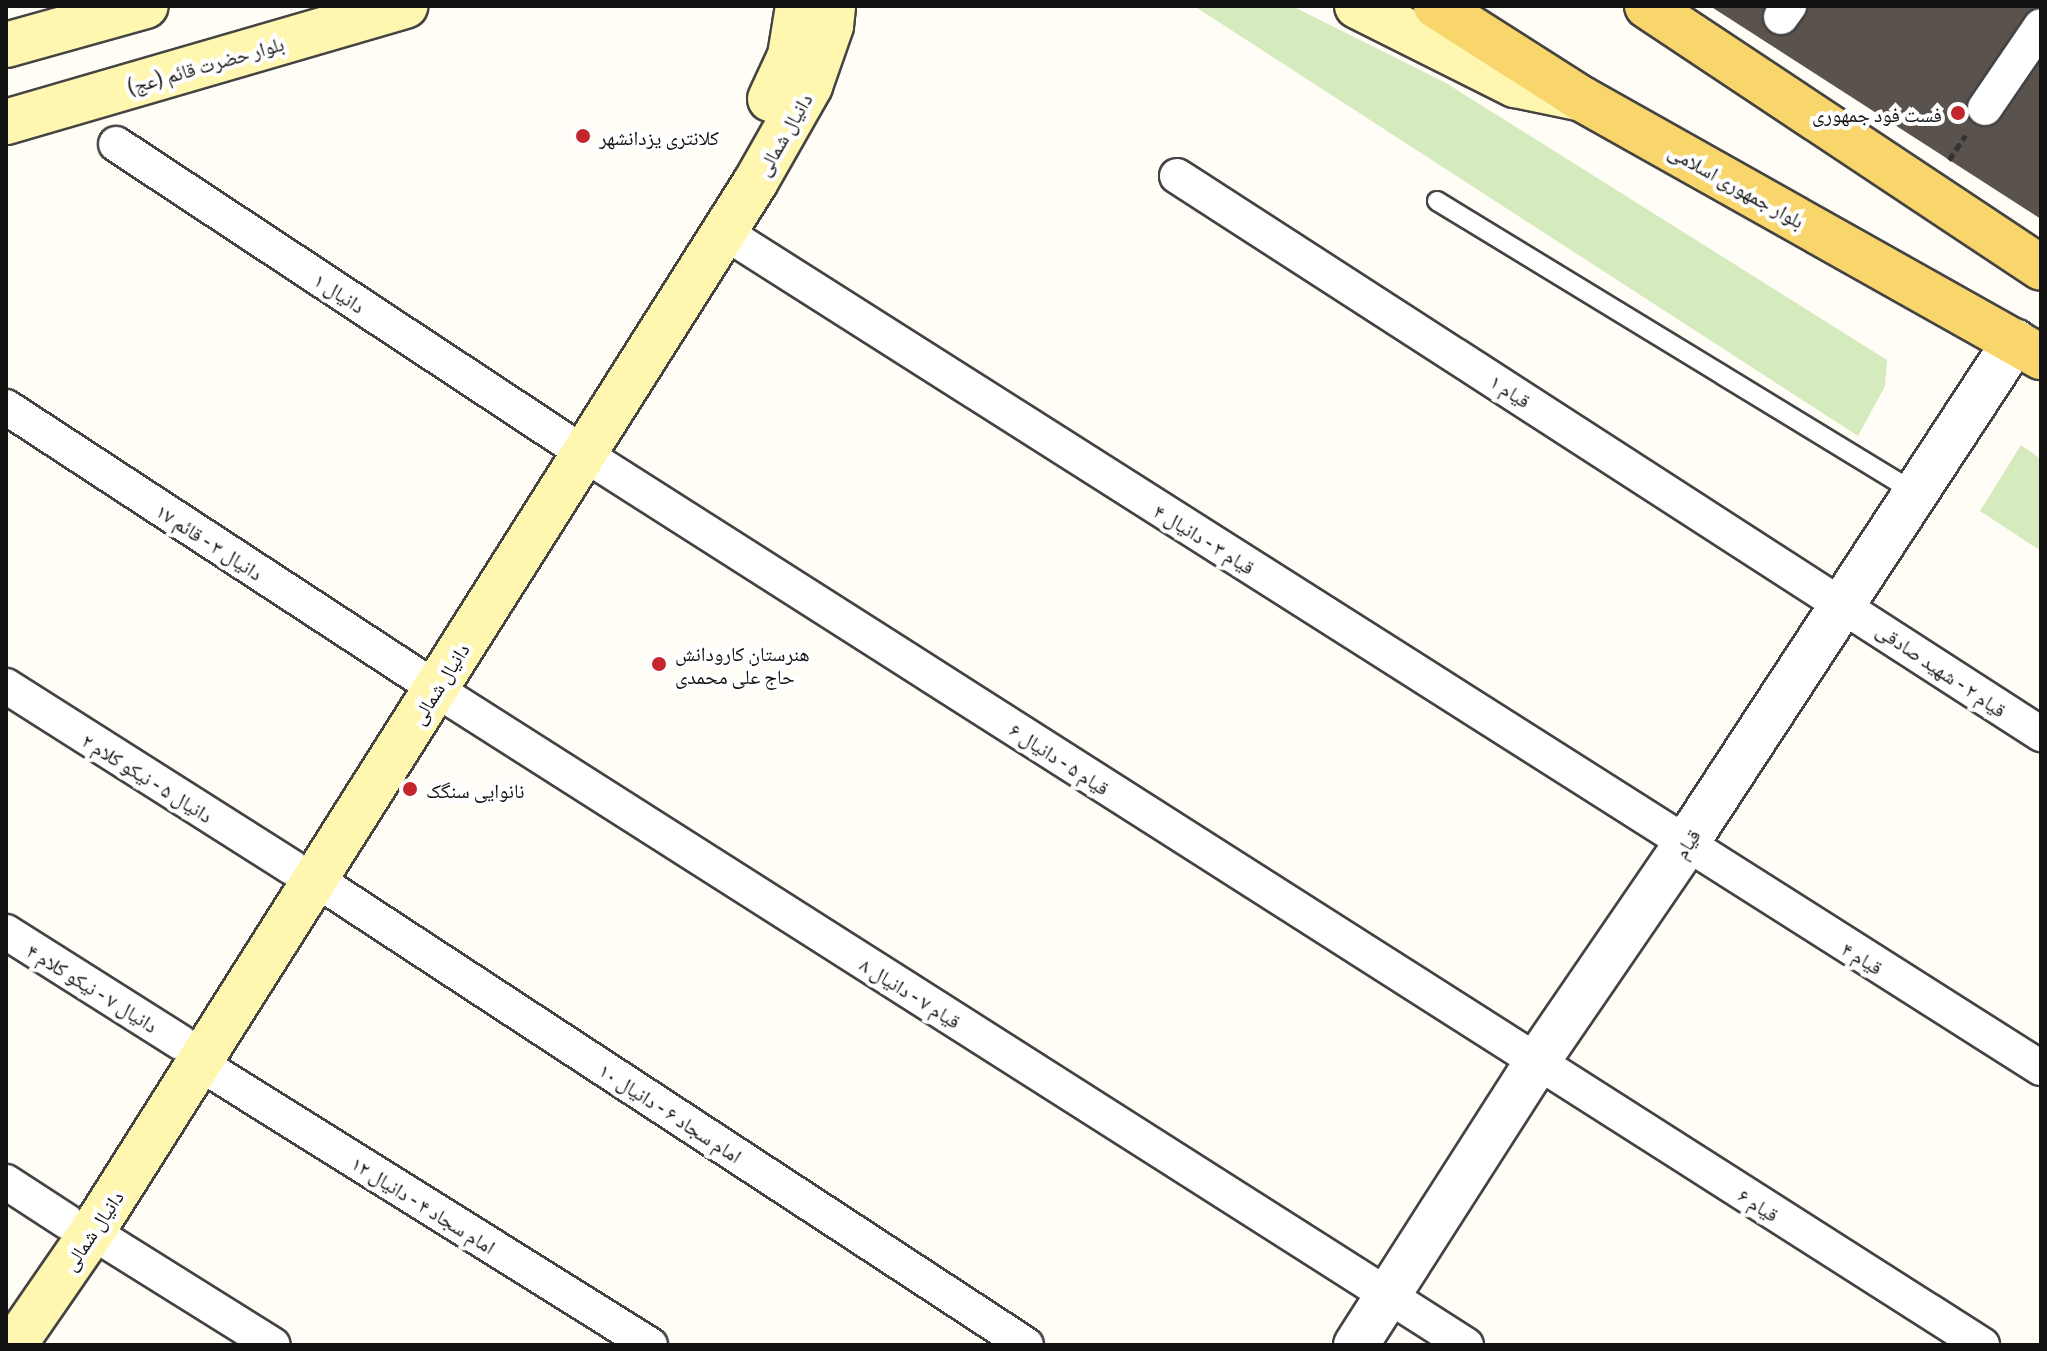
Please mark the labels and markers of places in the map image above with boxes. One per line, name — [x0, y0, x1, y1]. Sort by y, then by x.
place label: فست فود جمهوری — [1812, 101, 1942, 125]
marker: فست فود جمهوری — [1949, 104, 1967, 122]
place label: کلانتری یزدانشهر — [599, 124, 719, 148]
marker: کلانتری یزدانشهر — [574, 127, 592, 145]
place label: هنرستان کارودانش حاج علی محمدی — [675, 640, 810, 687]
marker: هنرستان کارودانش حاج علی محمدی — [650, 655, 668, 673]
place label: نانوایی سنگک — [426, 777, 524, 801]
marker: نانوایی سنگک — [401, 780, 419, 798]

